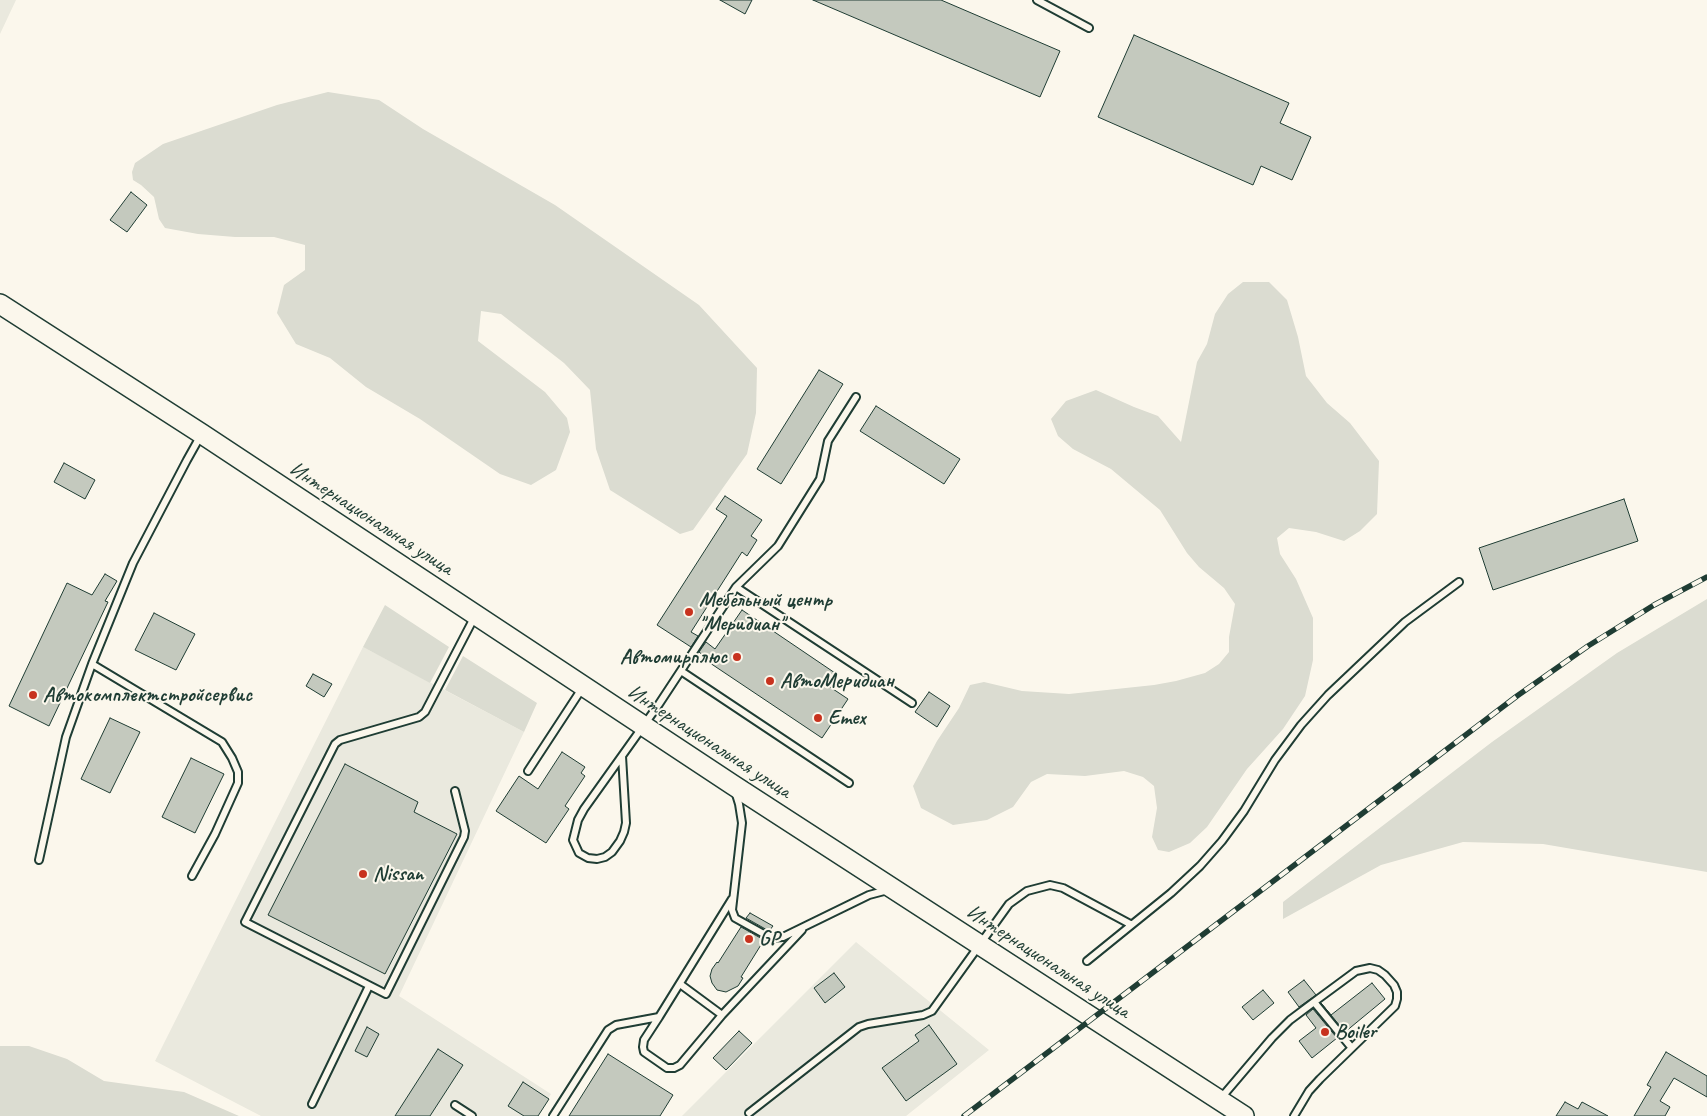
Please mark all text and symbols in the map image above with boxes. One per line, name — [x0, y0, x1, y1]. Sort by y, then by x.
street label: Интернациональная улица — [284, 457, 458, 581]
place label: Мебельный центр "Меридиан" — [699, 587, 832, 637]
marker: Мебельный центр "Меридиан" — [683, 606, 695, 618]
place label: Автомирплюс — [620, 644, 727, 670]
marker: Автомирплюс — [731, 651, 743, 663]
place label: АвтоМеридиан — [780, 668, 894, 694]
marker: АвтоМеридиан — [764, 675, 776, 687]
street label: Интернациональная улица — [622, 680, 796, 804]
place label: Автокомплектстройсервис — [43, 682, 252, 708]
marker: Автокомплектстройсервис — [27, 689, 39, 701]
place label: Emex — [828, 705, 865, 731]
marker: Emex — [812, 712, 824, 724]
place label: Nissan — [373, 861, 423, 887]
marker: Nissan — [357, 868, 369, 880]
street label: Интернациональная улица — [961, 900, 1135, 1024]
place label: GP — [759, 926, 779, 952]
marker: GP — [743, 933, 755, 945]
place label: Boiler — [1335, 1019, 1376, 1045]
marker: Boiler — [1319, 1026, 1331, 1038]

